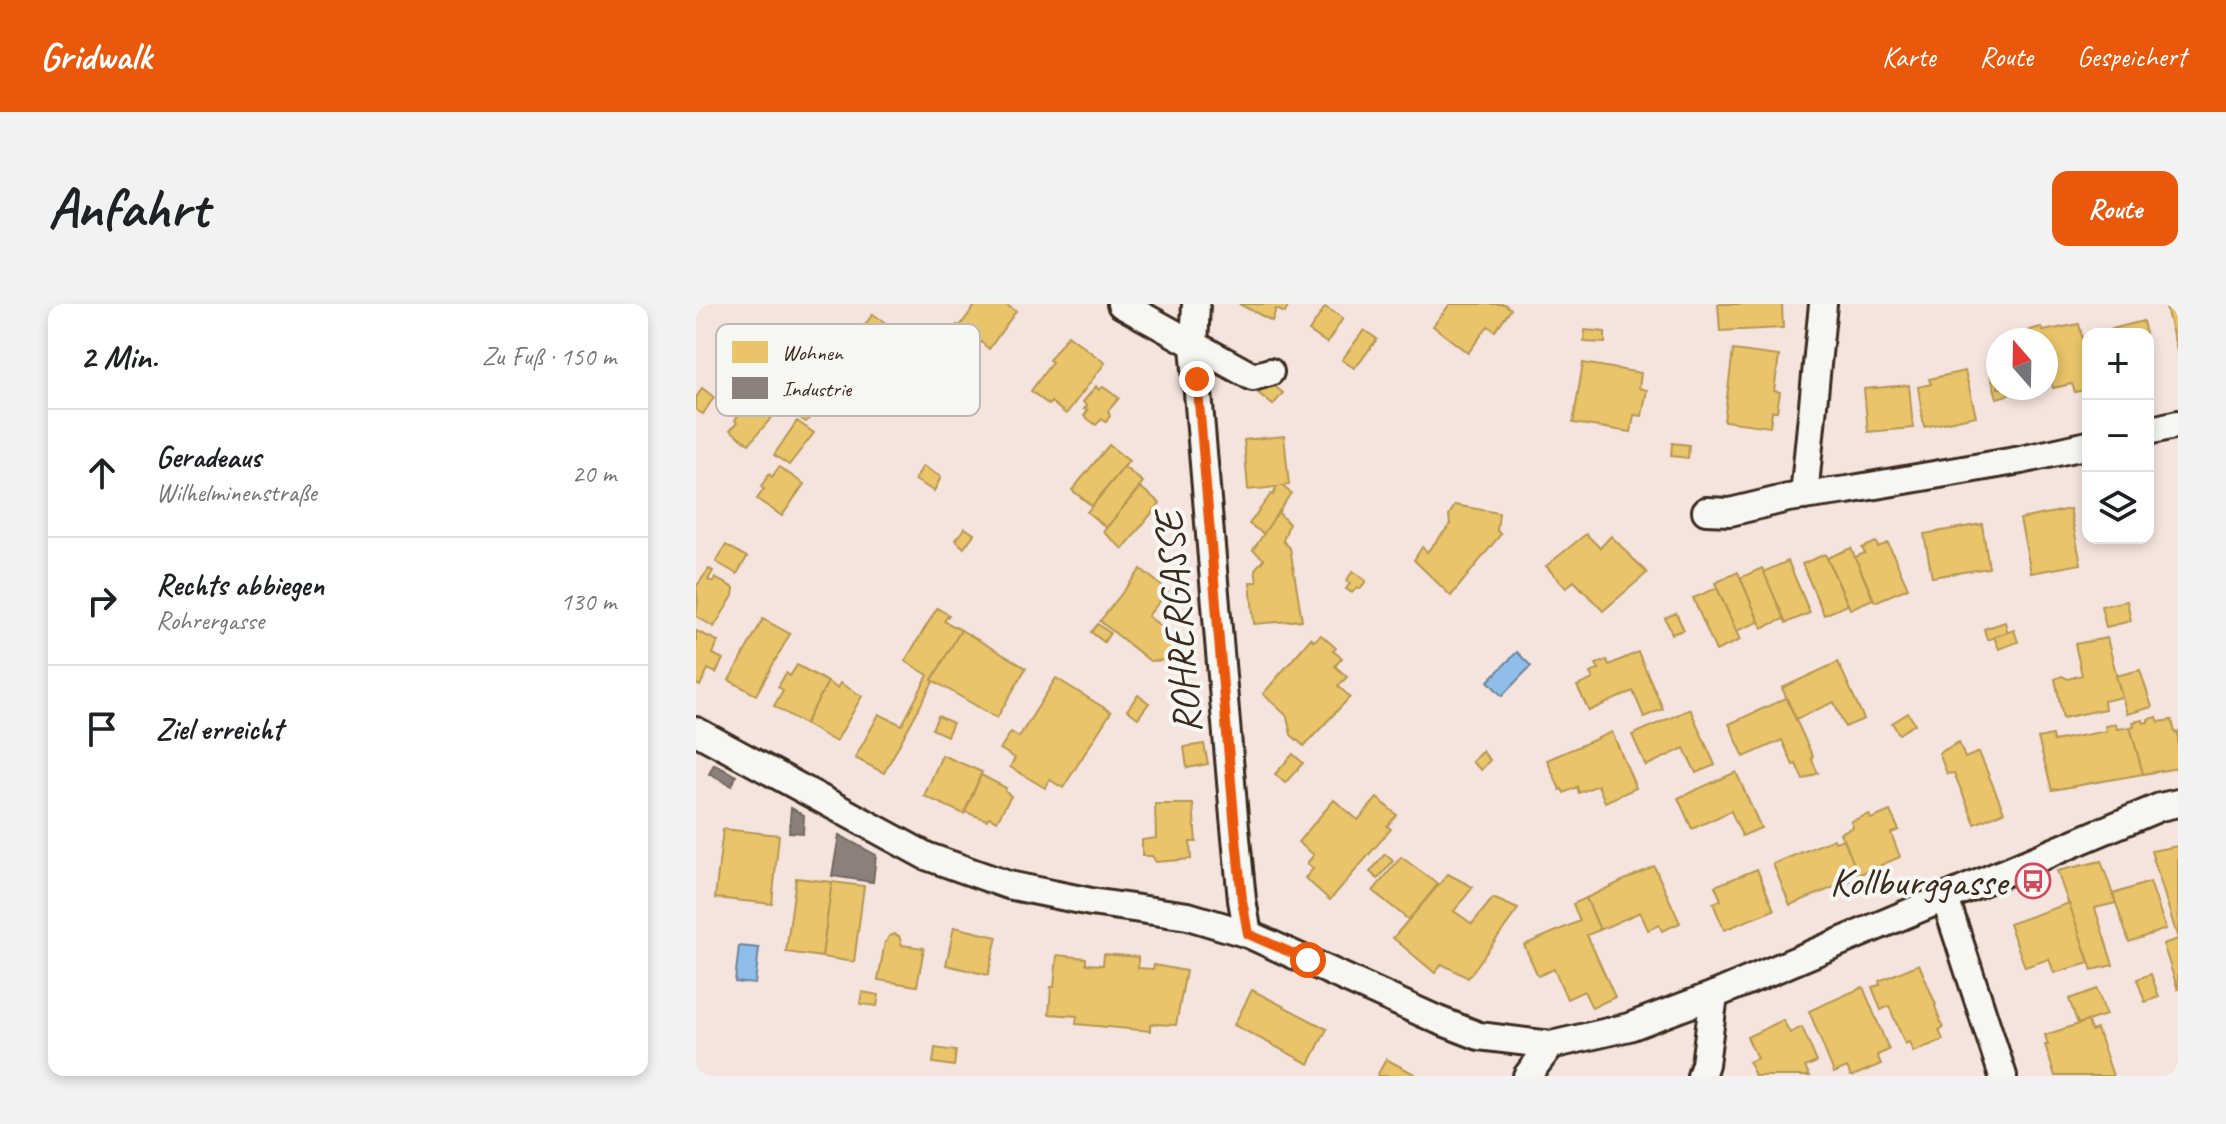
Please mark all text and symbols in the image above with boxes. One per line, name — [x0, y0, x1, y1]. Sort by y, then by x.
text: Gridwalk — [40, 33, 152, 80]
text: Karte — [1882, 39, 1936, 74]
text: Route — [1980, 39, 2033, 74]
text: Gespeichert — [2077, 39, 2186, 74]
button: Route — [2052, 171, 2178, 246]
text: Anfahrt — [48, 173, 208, 244]
legend — [716, 324, 980, 416]
north arrow — [1986, 328, 2058, 400]
map controls — [2082, 328, 2154, 544]
button: + — [2082, 328, 2154, 400]
text: 2 Min. — [80, 335, 158, 378]
text: Wohnen — [782, 339, 844, 367]
text: Zu Fuß · 150 m — [482, 340, 616, 373]
route end — [1179, 361, 1215, 397]
text: Industrie — [782, 375, 853, 403]
button: − — [2082, 400, 2154, 472]
text: Geradeaus — [156, 438, 261, 476]
icon: ahead — [80, 451, 124, 495]
text: 20 m — [572, 457, 616, 490]
button: layers — [2082, 472, 2154, 544]
text: Wilhelminenstraße — [156, 476, 317, 509]
street label: ROHRERGASSE — [1143, 505, 1213, 736]
text: Rechts abbiegen — [156, 566, 324, 604]
icon: right — [80, 579, 124, 623]
text: 130 m — [560, 585, 616, 618]
text: Rohrergasse — [156, 604, 264, 637]
icon: arrive — [80, 707, 124, 751]
text: Ziel erreicht — [156, 710, 282, 748]
place label: Kollburggasse — [1830, 857, 2010, 907]
bus stop icon: Kollburggasse — [2014, 862, 2052, 900]
route start — [1290, 942, 1326, 978]

